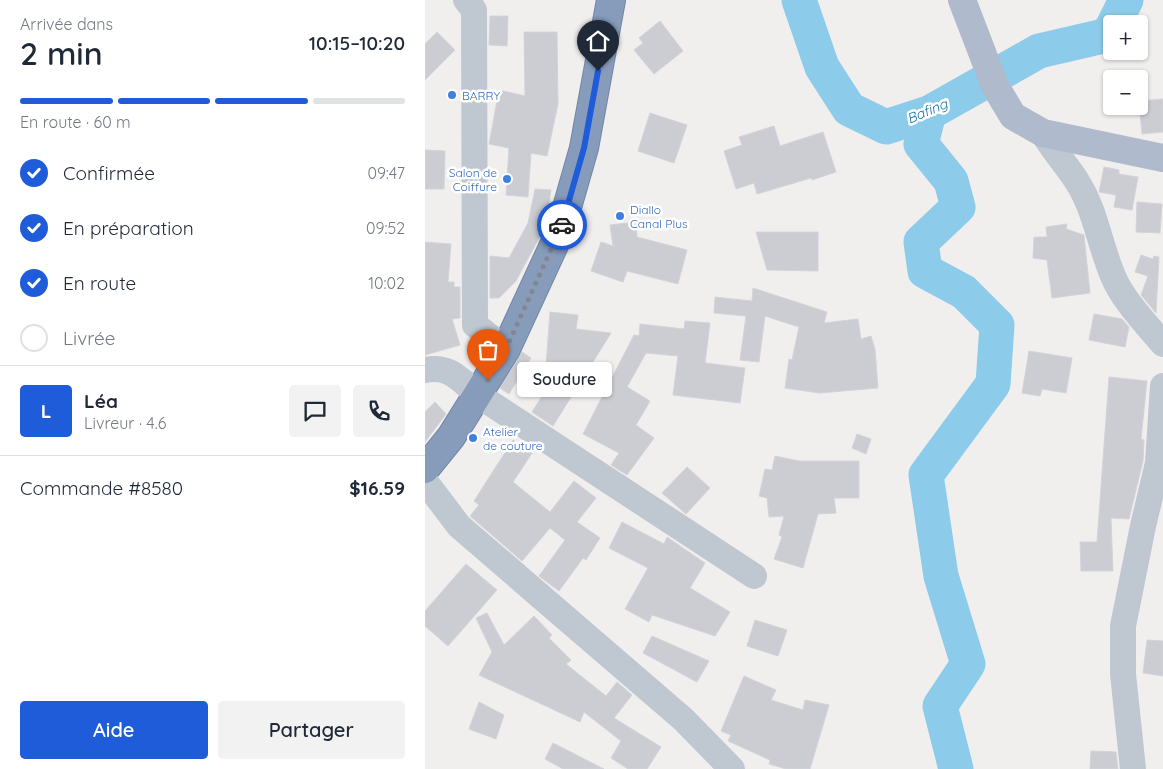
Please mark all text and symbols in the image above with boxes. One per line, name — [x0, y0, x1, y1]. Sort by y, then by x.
text: Arrivée dans — [20, 14, 113, 34]
map controls — [1103, 15, 1148, 115]
button: + — [1103, 15, 1148, 60]
pin — [577, 20, 619, 71]
icon: home — [584, 27, 612, 55]
text: 10:15–10:20 — [309, 31, 405, 55]
text: 2 min — [20, 33, 103, 73]
button: − — [1103, 70, 1148, 115]
place label: BARRY — [462, 88, 500, 103]
marker: BARRY — [446, 89, 458, 101]
water label: Bafing — [904, 94, 951, 128]
text: En route · 60 m — [20, 112, 131, 132]
icon: check — [20, 159, 48, 187]
text: Confirmée — [63, 161, 155, 185]
text: 09:47 — [367, 163, 405, 183]
place label: Salon de Coiffure — [449, 165, 497, 194]
marker: Salon de Coiffure — [501, 173, 513, 185]
courier — [537, 200, 587, 250]
place label: Diallo Canal Plus — [630, 202, 688, 231]
marker: Diallo Canal Plus — [614, 210, 626, 222]
icon: car — [548, 211, 576, 239]
icon: check — [20, 214, 48, 242]
text: En préparation — [63, 216, 194, 240]
text: 09:52 — [366, 218, 405, 238]
icon: check — [20, 269, 48, 297]
text: En route — [63, 271, 136, 295]
text: 10:02 — [368, 273, 405, 293]
text: Livrée — [63, 326, 116, 350]
pin — [467, 329, 509, 380]
icon: bag — [474, 336, 502, 364]
callout: Soudure — [518, 362, 613, 398]
text: Soudure — [533, 369, 596, 389]
button: chat — [289, 385, 341, 437]
button: phone — [353, 385, 405, 437]
text: Léa — [84, 389, 118, 413]
text: L — [41, 399, 51, 423]
text: Livreur · 4.6 — [84, 413, 166, 433]
place label: Atelier de couture — [483, 424, 543, 453]
marker: Atelier de couture — [467, 432, 479, 444]
text: Commande #8580 — [20, 476, 183, 500]
text: $16.59 — [349, 476, 405, 500]
button: Aide — [20, 701, 208, 759]
button: Partager — [218, 701, 405, 759]

